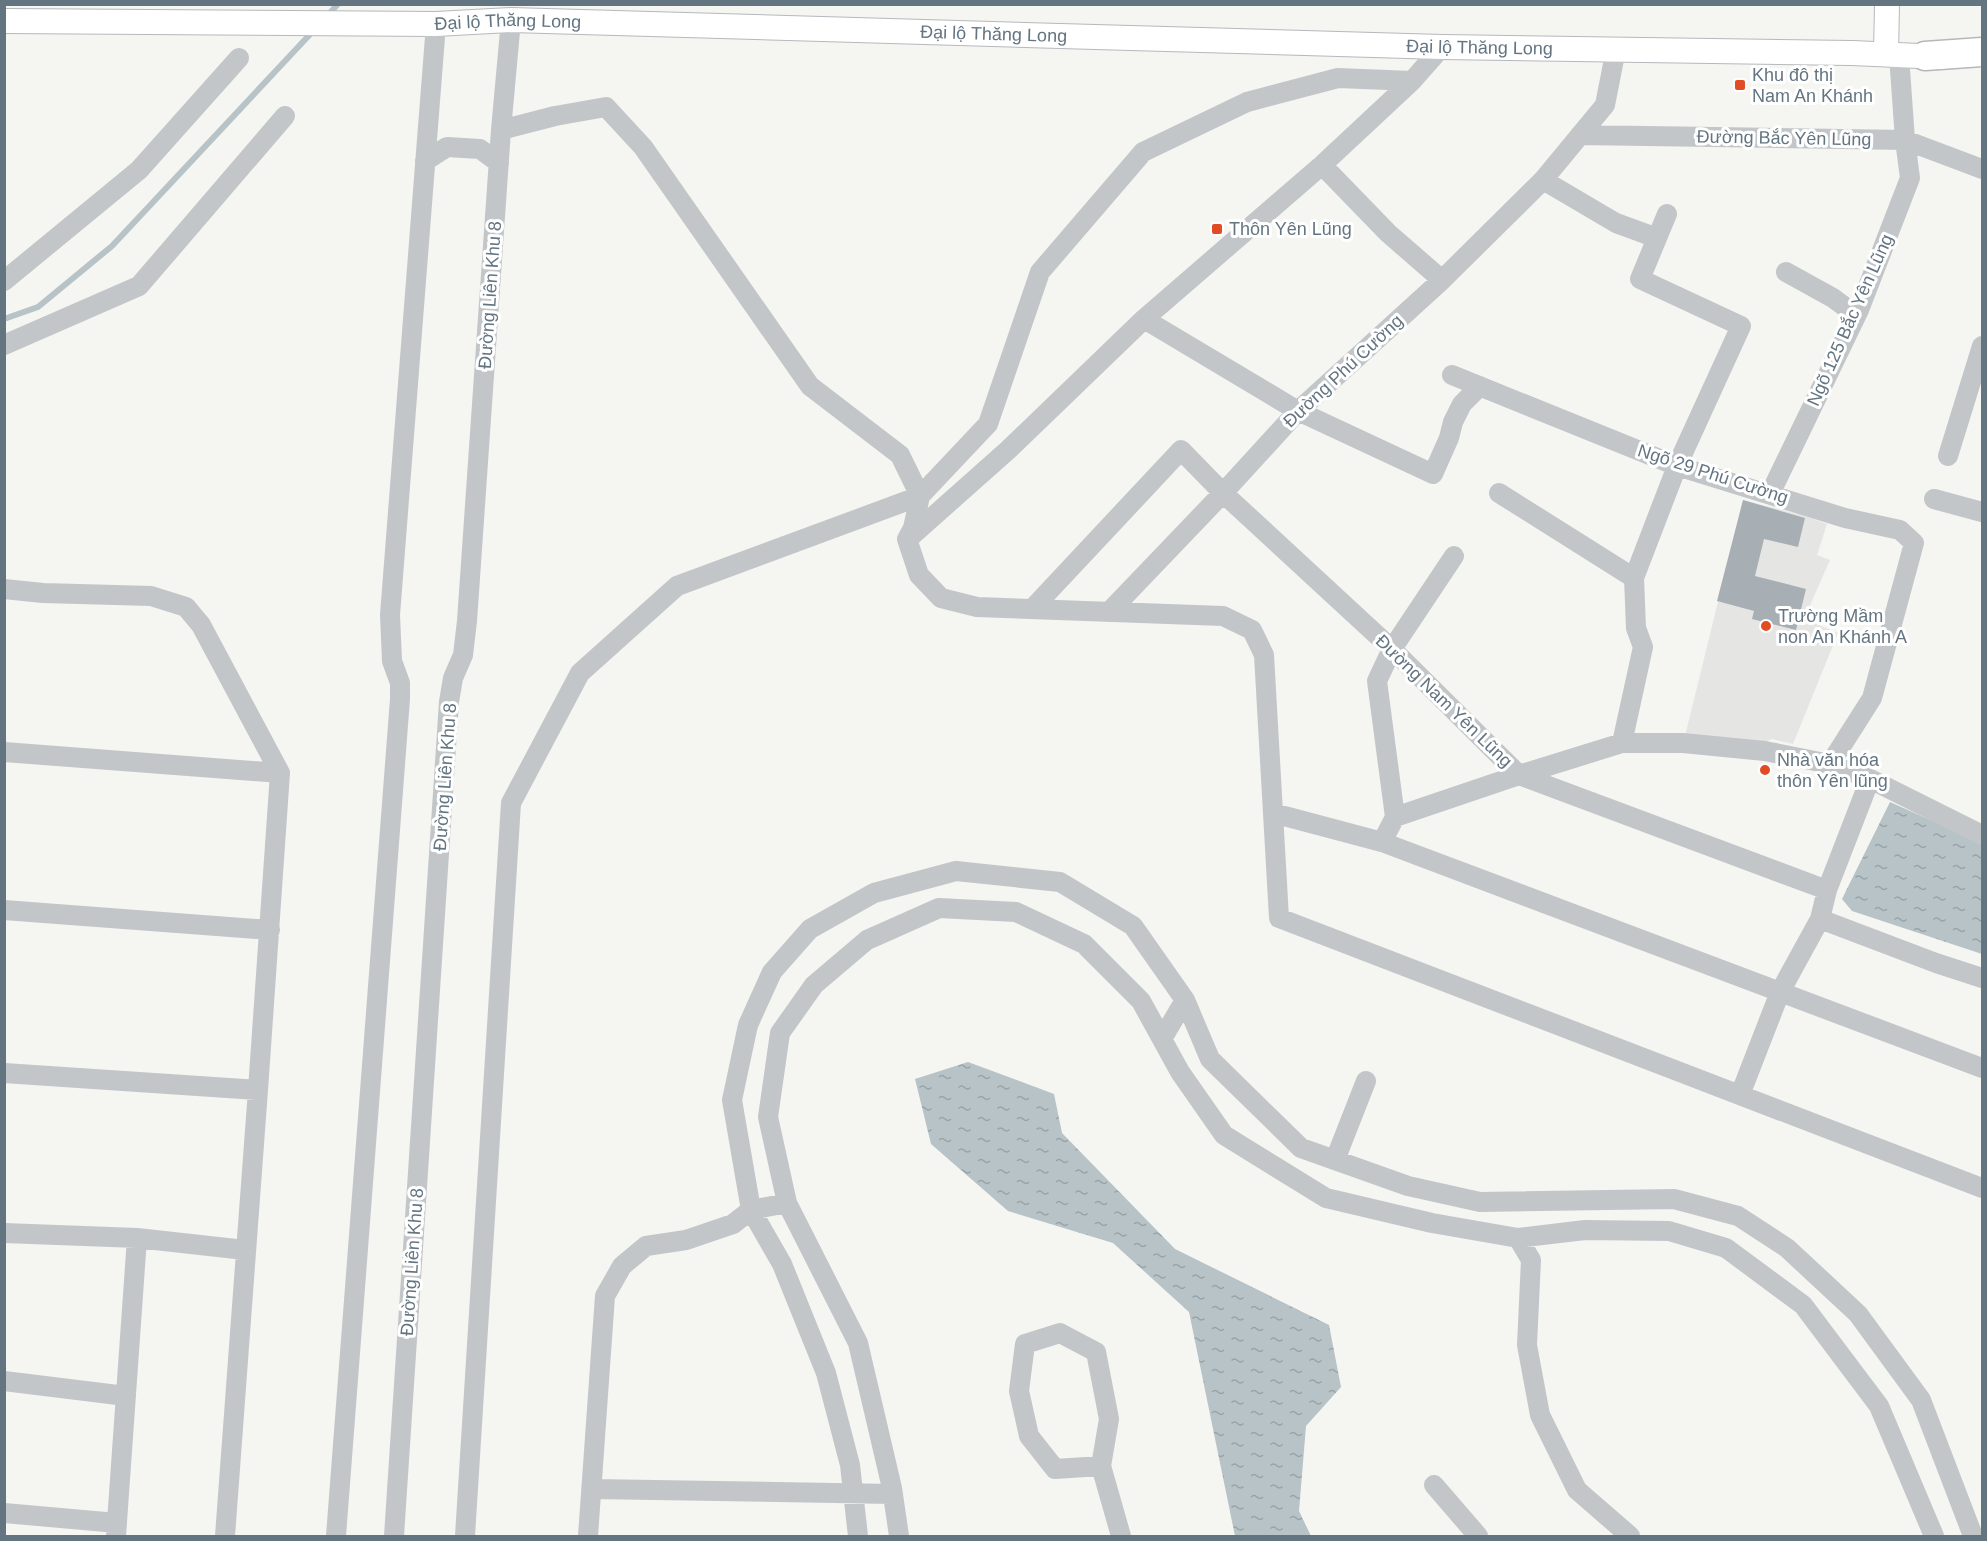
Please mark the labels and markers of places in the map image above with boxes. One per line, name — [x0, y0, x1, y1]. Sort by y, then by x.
place label: Khu đô thị Nam An Khánh — [1752, 65, 1873, 106]
marker: Khu đô thị Nam An Khánh — [1733, 78, 1747, 92]
place label: Thôn Yên Lũng — [1229, 219, 1352, 239]
marker: Thôn Yên Lũng — [1210, 222, 1224, 236]
place label: Trường Mầm non An Khánh A — [1778, 606, 1907, 647]
marker: Trường Mầm non An Khánh A — [1759, 619, 1773, 633]
place label: Nhà văn hóa thôn Yên lũng — [1777, 750, 1888, 791]
marker: Nhà văn hóa thôn Yên lũng — [1758, 763, 1772, 777]

